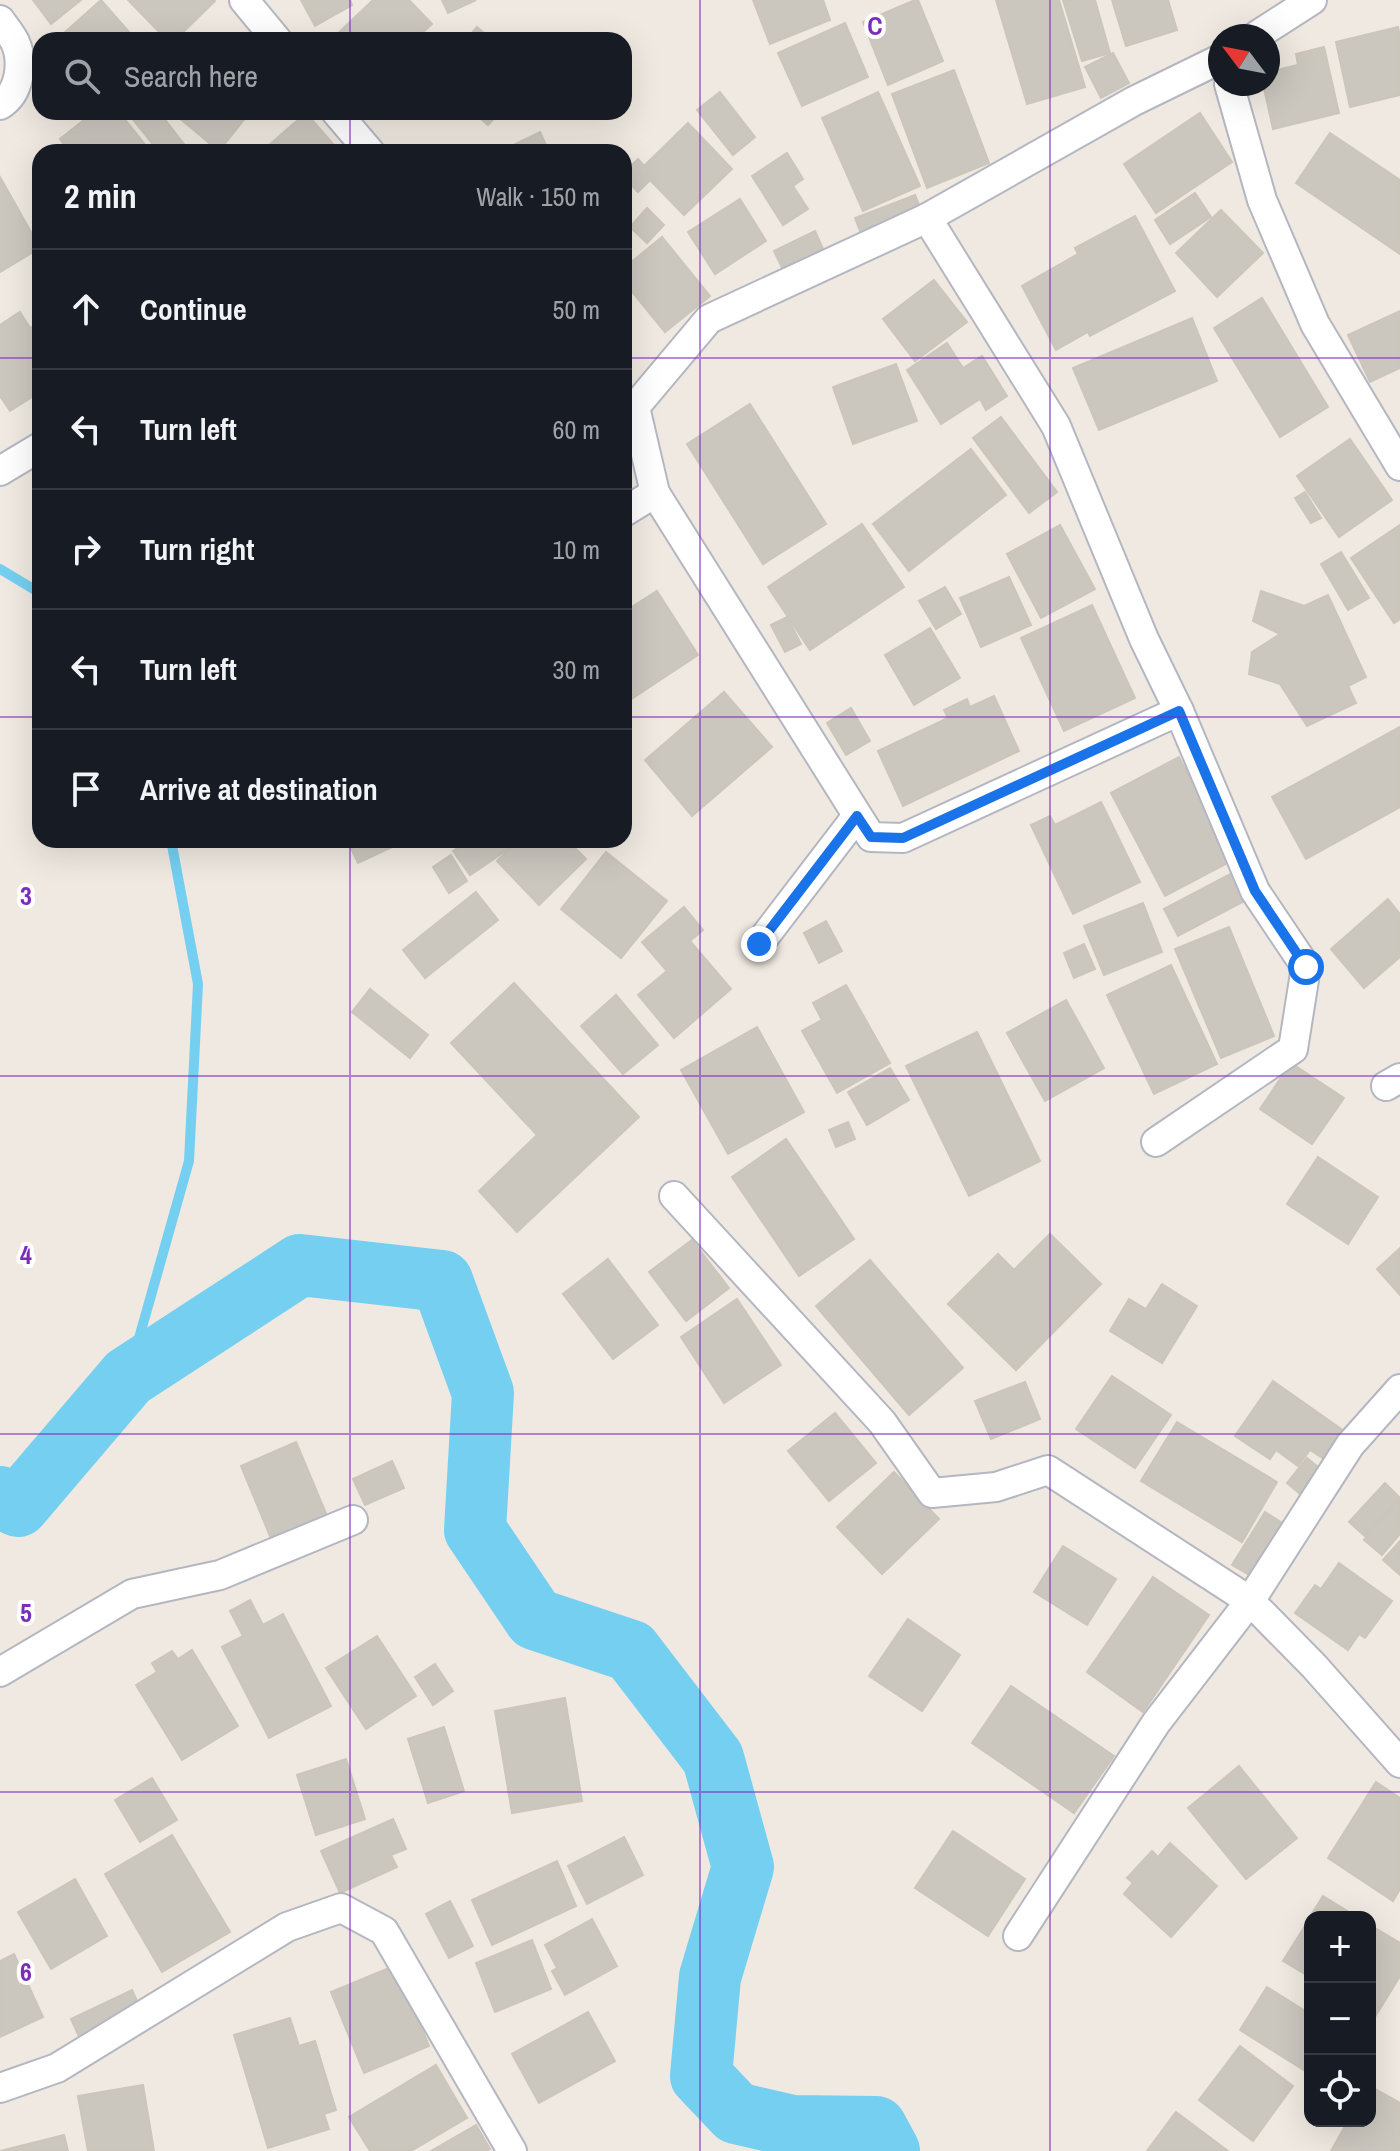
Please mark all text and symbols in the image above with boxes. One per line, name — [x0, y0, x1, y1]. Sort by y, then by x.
text: C — [867, 8, 883, 43]
north arrow — [1208, 24, 1280, 96]
search box — [32, 32, 632, 120]
icon: search — [60, 54, 104, 98]
text: Search here — [124, 56, 258, 96]
text: 2 min — [64, 173, 137, 219]
text: Walk · 150 m — [476, 179, 600, 214]
icon: ahead — [64, 287, 108, 331]
text: Continue — [140, 289, 247, 329]
text: 50 m — [553, 292, 600, 327]
icon: left — [64, 407, 108, 451]
text: Turn left — [140, 409, 237, 449]
text: 60 m — [553, 412, 600, 447]
icon: right — [64, 527, 108, 571]
text: Turn right — [140, 529, 254, 569]
text: 10 m — [553, 532, 600, 567]
icon: left — [64, 647, 108, 691]
text: Turn left — [140, 649, 237, 689]
text: 30 m — [553, 652, 600, 687]
icon: arrive — [64, 767, 108, 811]
text: Arrive at destination — [140, 769, 378, 809]
text: 3 — [20, 878, 32, 913]
route end — [741, 926, 777, 962]
route start — [1288, 949, 1324, 985]
text: 4 — [20, 1237, 32, 1272]
text: 5 — [20, 1595, 32, 1630]
map controls — [1304, 1911, 1376, 2127]
button: + — [1304, 1911, 1376, 1983]
text: 6 — [20, 1954, 32, 1989]
button: − — [1304, 1983, 1376, 2055]
button: locate — [1304, 2055, 1376, 2127]

